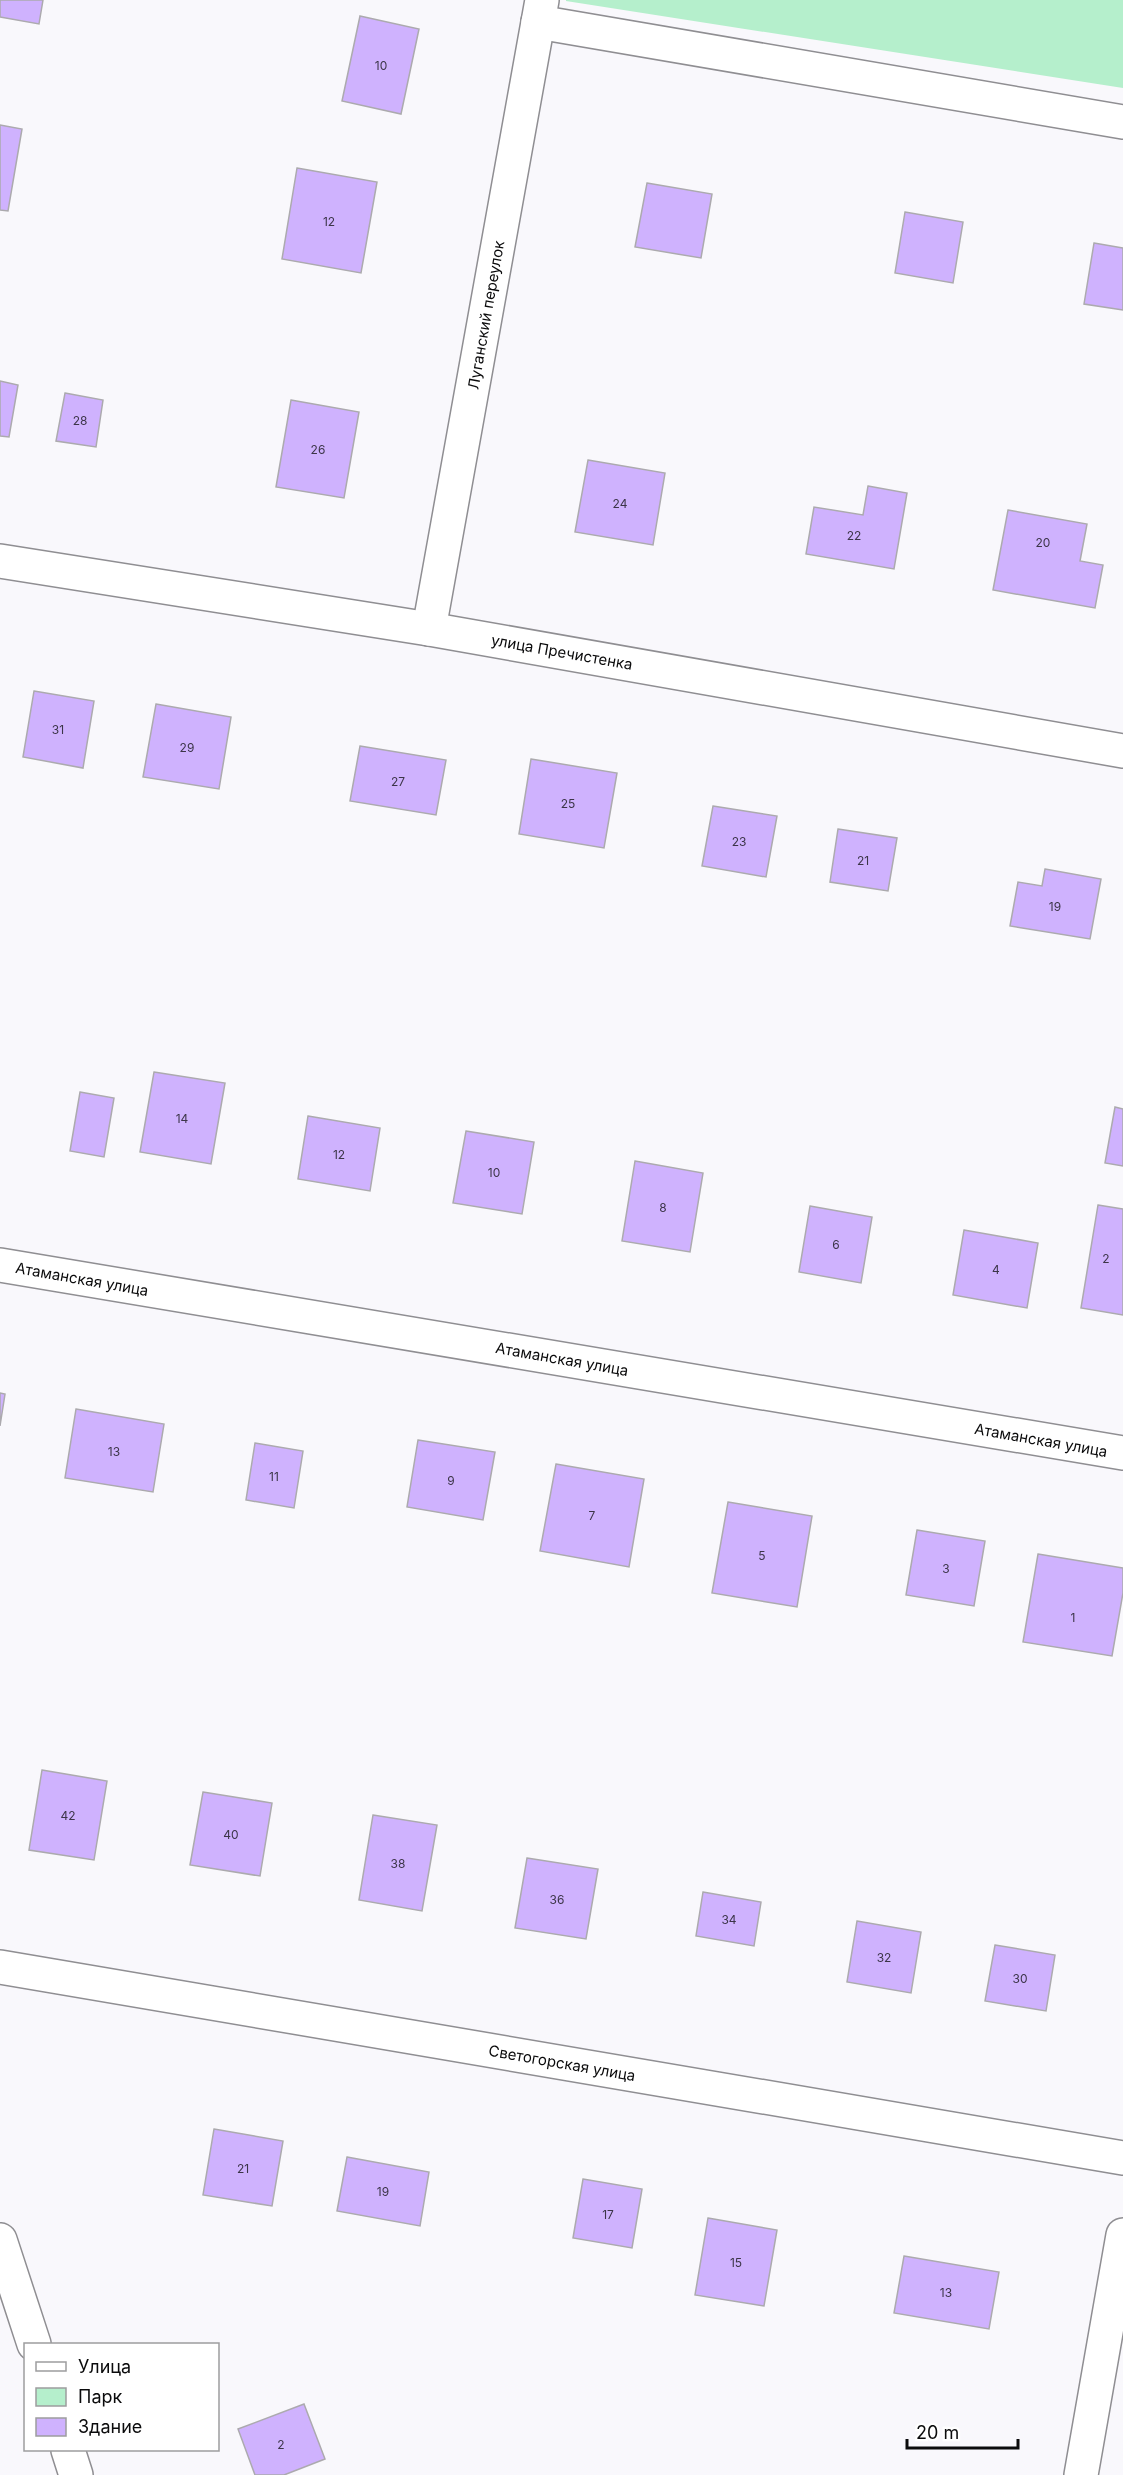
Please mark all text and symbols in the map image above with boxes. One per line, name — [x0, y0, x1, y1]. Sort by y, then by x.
house number: 10 — [375, 58, 387, 73]
house number: 12 — [323, 214, 335, 229]
street label: Луганский переулок — [464, 239, 508, 391]
house number: 28 — [73, 413, 87, 428]
house number: 26 — [311, 442, 325, 457]
house number: 24 — [613, 496, 628, 511]
house number: 22 — [847, 528, 861, 543]
house number: 20 — [1036, 535, 1050, 550]
street label: улица Пречистенка — [490, 630, 634, 674]
house number: 31 — [52, 722, 64, 737]
house number: 29 — [180, 740, 194, 755]
house number: 27 — [391, 774, 405, 789]
house number: 25 — [561, 796, 575, 811]
house number: 23 — [732, 834, 746, 849]
house number: 21 — [857, 853, 869, 868]
house number: 19 — [1049, 899, 1061, 914]
house number: 14 — [176, 1111, 189, 1126]
house number: 12 — [333, 1147, 345, 1162]
house number: 10 — [488, 1165, 500, 1180]
house number: 8 — [659, 1200, 667, 1215]
house number: 6 — [832, 1237, 840, 1252]
house number: 2 — [1102, 1251, 1110, 1266]
street label: Атаманская улица — [14, 1258, 150, 1300]
house number: 4 — [992, 1262, 1000, 1277]
street label: Атаманская улица — [494, 1338, 630, 1380]
street label: Атаманская улица — [973, 1419, 1109, 1461]
house number: 13 — [108, 1444, 120, 1459]
house number: 11 — [269, 1469, 279, 1484]
house number: 9 — [447, 1473, 455, 1488]
house number: 7 — [589, 1508, 596, 1523]
house number: 5 — [758, 1548, 766, 1563]
house number: 3 — [942, 1561, 950, 1576]
house number: 1 — [1071, 1610, 1075, 1625]
house number: 42 — [60, 1808, 76, 1823]
house number: 40 — [223, 1827, 239, 1842]
house number: 38 — [391, 1856, 405, 1871]
house number: 36 — [550, 1892, 564, 1907]
house number: 34 — [721, 1912, 737, 1927]
house number: 32 — [877, 1950, 891, 1965]
house number: 30 — [1013, 1971, 1027, 1986]
street label: Светогорская улица — [487, 2041, 637, 2085]
house number: 21 — [237, 2161, 249, 2176]
house number: 19 — [377, 2184, 389, 2199]
house number: 17 — [602, 2207, 614, 2222]
house number: 15 — [730, 2255, 742, 2270]
house number: 13 — [940, 2285, 952, 2300]
legend — [24, 2343, 219, 2451]
text: Улица — [78, 2356, 131, 2377]
text: Парк — [78, 2386, 123, 2407]
scale bar — [907, 2412, 1018, 2450]
text: Здание — [78, 2416, 142, 2437]
text: 20 m — [916, 2422, 959, 2443]
house number: 2 — [277, 2437, 285, 2452]

